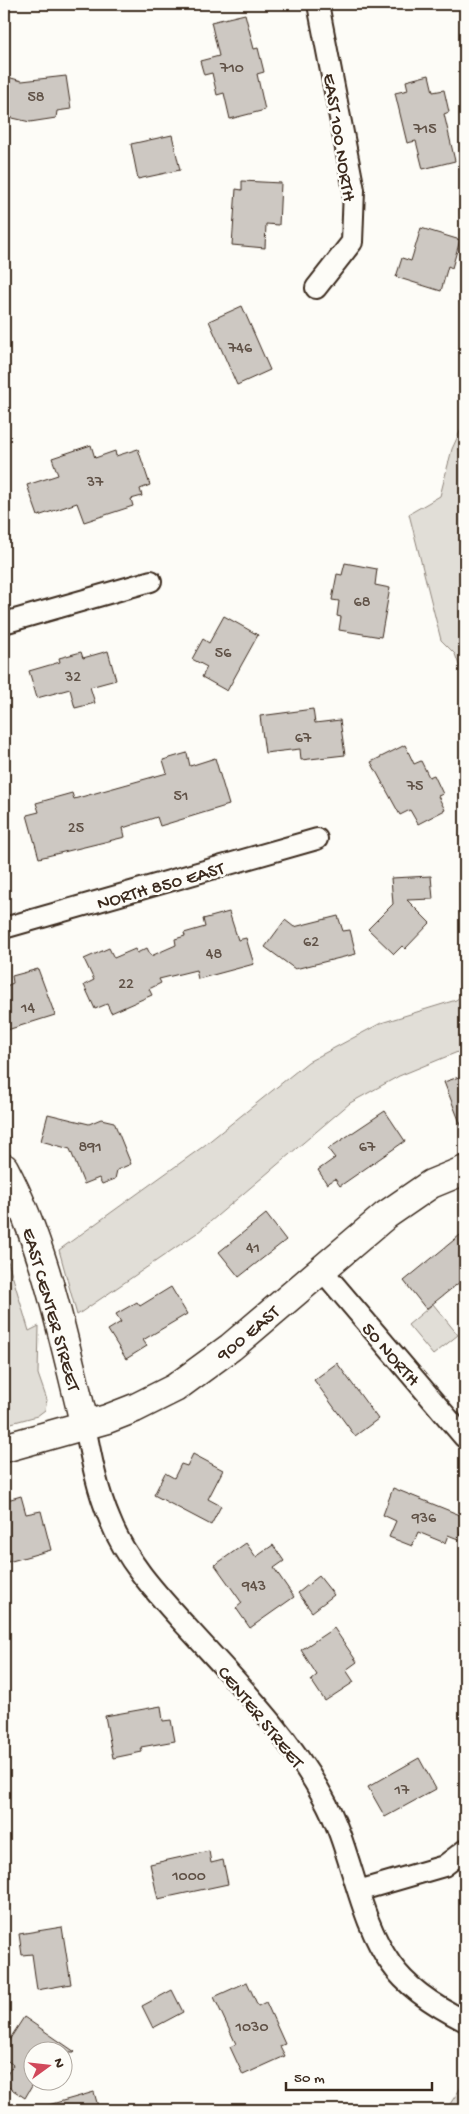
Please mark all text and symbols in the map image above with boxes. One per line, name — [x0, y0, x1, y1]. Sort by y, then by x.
house number: 710 — [219, 60, 244, 79]
street label: EAST 100 NORTH — [316, 72, 359, 203]
house number: 58 — [27, 89, 45, 108]
house number: 715 — [412, 121, 437, 140]
house number: 746 — [227, 340, 253, 359]
house number: 37 — [86, 474, 104, 493]
house number: 68 — [354, 594, 371, 613]
house number: 56 — [215, 645, 232, 664]
house number: 32 — [64, 669, 81, 688]
house number: 67 — [295, 730, 312, 749]
house number: 75 — [406, 778, 423, 797]
house number: 51 — [174, 788, 188, 807]
house number: 25 — [68, 820, 84, 839]
street label: NORTH 850 EAST — [95, 858, 228, 917]
house number: 62 — [303, 934, 319, 953]
house number: 48 — [206, 946, 222, 965]
house number: 22 — [118, 976, 134, 995]
house number: 14 — [20, 1000, 35, 1019]
house number: 891 — [78, 1139, 102, 1158]
house number: 67 — [359, 1139, 376, 1158]
street label: EAST CENTER STREET — [15, 1226, 84, 1395]
house number: 41 — [246, 1240, 260, 1259]
street label: 900 EAST — [212, 1301, 286, 1368]
street label: 50 NORTH — [355, 1319, 423, 1392]
house number: 936 — [411, 1510, 437, 1529]
house number: 943 — [241, 1578, 266, 1597]
street label: CENTER STREET — [211, 1662, 308, 1775]
house number: 17 — [394, 1782, 410, 1801]
house number: 1000 — [171, 1868, 206, 1887]
house number: 1030 — [235, 2019, 268, 2038]
north arrow — [22, 2042, 72, 2092]
text: N — [49, 2057, 68, 2070]
scale bar — [286, 2059, 433, 2091]
text: 50 m — [294, 2070, 325, 2088]

